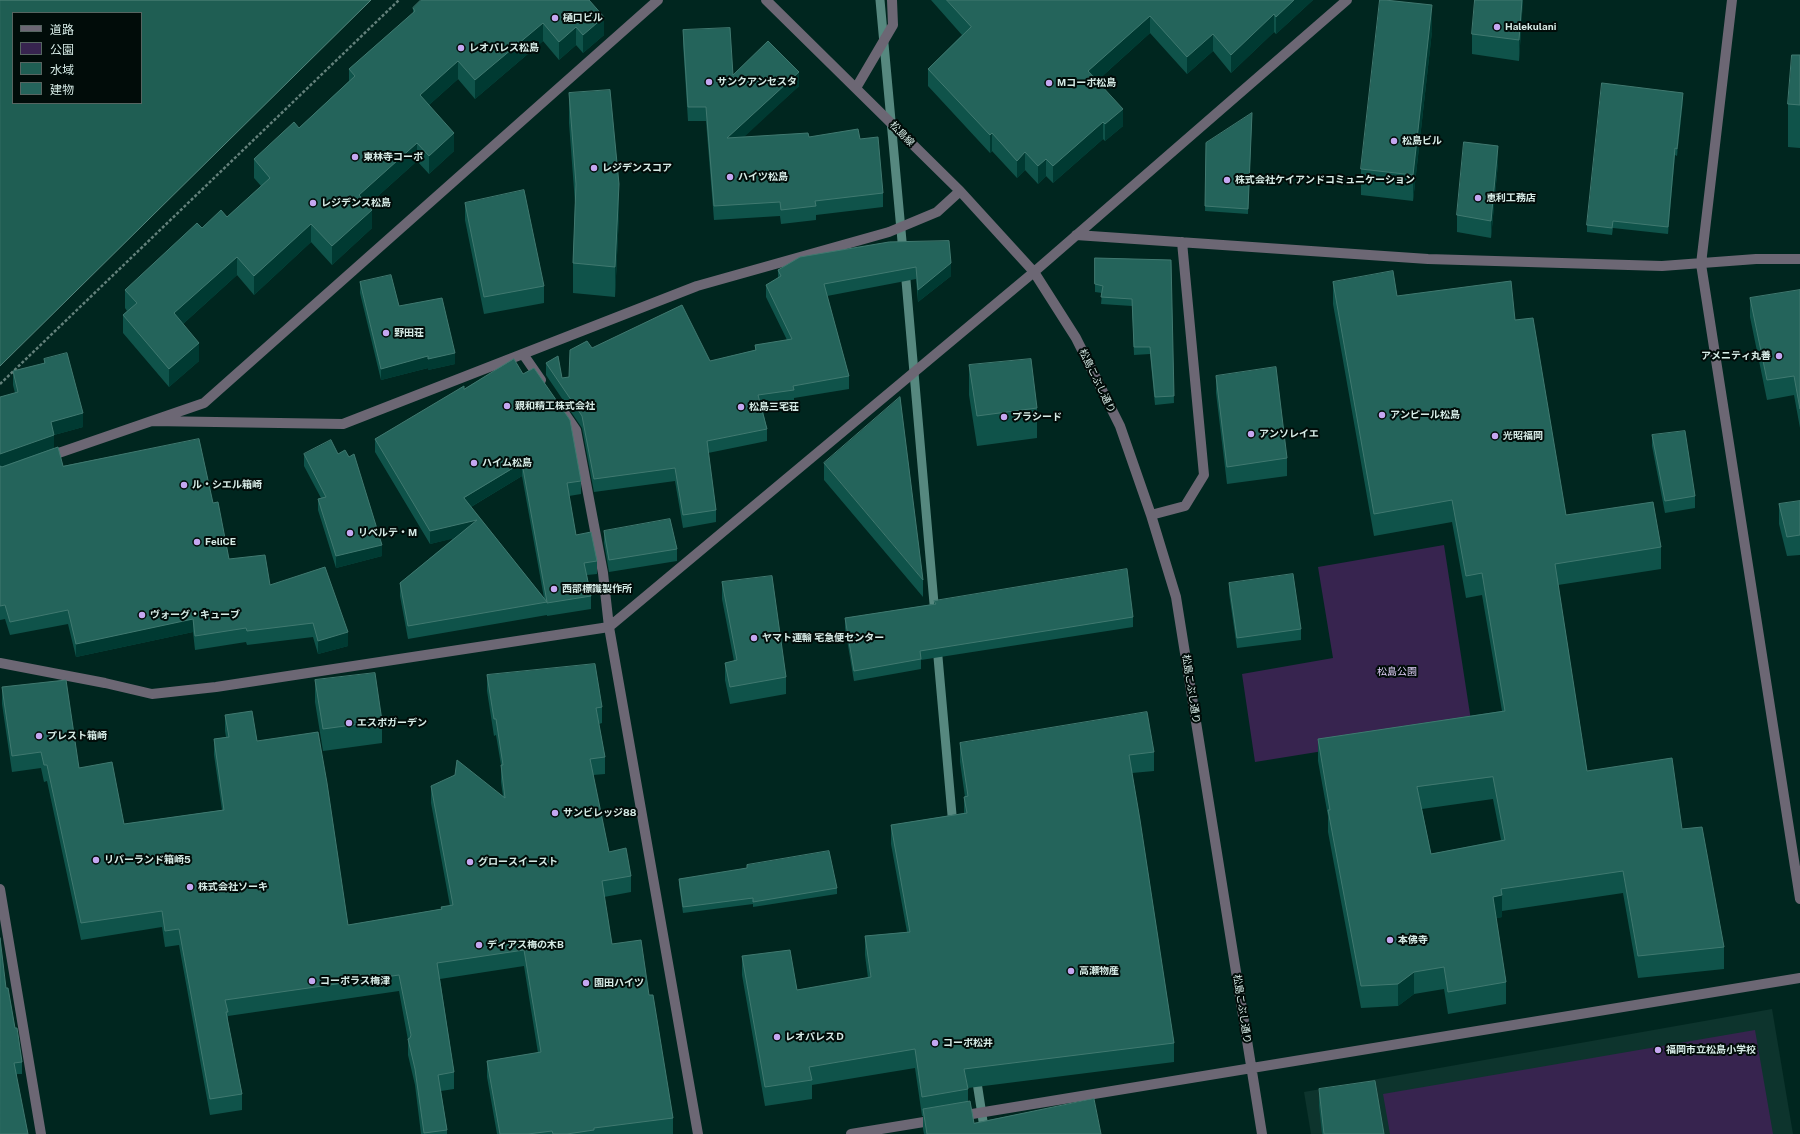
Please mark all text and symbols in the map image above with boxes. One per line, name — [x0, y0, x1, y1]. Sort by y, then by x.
legend — [12, 12, 142, 104]
place label: 樋口ビル — [563, 12, 603, 24]
marker: 樋口ビル — [550, 13, 560, 23]
place label: Halekulani — [1505, 21, 1556, 33]
marker: Halekulani — [1492, 22, 1502, 32]
text: 道路 — [50, 23, 74, 37]
place label: レオパレス松島 — [469, 42, 539, 54]
text: 公園 — [50, 43, 74, 57]
marker: レオパレス松島 — [456, 43, 466, 53]
text: 水域 — [50, 63, 74, 77]
place label: サンクアンセスタ — [717, 76, 797, 88]
marker: サンクアンセスタ — [704, 77, 714, 87]
place label: Mコーポ松島 — [1057, 77, 1116, 89]
marker: Mコーポ松島 — [1044, 78, 1054, 88]
text: 建物 — [50, 83, 74, 97]
street label: 松島線 — [887, 119, 917, 149]
place label: 松島ビル — [1402, 135, 1442, 147]
marker: 松島ビル — [1389, 136, 1399, 146]
place label: 東林寺コーポ — [363, 151, 423, 163]
marker: 東林寺コーポ — [350, 152, 360, 162]
place label: レジデンスコア — [602, 162, 672, 174]
marker: レジデンスコア — [589, 163, 599, 173]
place label: ハイツ松島 — [738, 171, 788, 183]
marker: ハイツ松島 — [725, 172, 735, 182]
place label: 株式会社ケイアンドコミュニケーション — [1235, 174, 1415, 186]
marker: 株式会社ケイアンドコミュニケーション — [1222, 175, 1232, 185]
place label: 恵利工務店 — [1486, 192, 1536, 204]
marker: 恵利工務店 — [1473, 193, 1483, 203]
place label: レジデンス松島 — [321, 197, 391, 209]
marker: レジデンス松島 — [308, 198, 318, 208]
place label: 野田荘 — [394, 327, 424, 339]
marker: 野田荘 — [381, 328, 391, 338]
street label: 松島こぶし通り — [1076, 347, 1118, 415]
place label: アメニティ丸善 — [1701, 350, 1771, 362]
marker: アメニティ丸善 — [1774, 351, 1784, 361]
place label: 親和精工株式会社 — [515, 400, 595, 412]
marker: 親和精工株式会社 — [502, 401, 512, 411]
place label: 松島三宅荘 — [749, 401, 799, 413]
marker: 松島三宅荘 — [736, 402, 746, 412]
place label: アンピール松島 — [1390, 409, 1460, 421]
marker: アンピール松島 — [1377, 410, 1387, 420]
place label: プラシード — [1012, 411, 1062, 423]
marker: プラシード — [999, 412, 1009, 422]
place label: アンソレイエ — [1259, 428, 1319, 440]
marker: アンソレイエ — [1246, 429, 1256, 439]
place label: 光昭福岡 — [1503, 430, 1543, 442]
marker: 光昭福岡 — [1490, 431, 1500, 441]
place label: ハイム松島 — [482, 457, 532, 469]
marker: ハイム松島 — [469, 458, 479, 468]
place label: ル・シエル箱崎 — [192, 479, 262, 491]
marker: ル・シエル箱崎 — [179, 480, 189, 490]
place label: リベルテ・M — [358, 527, 417, 539]
marker: リベルテ・M — [345, 528, 355, 538]
place label: FeliCE — [205, 536, 236, 548]
marker: FeliCE — [192, 537, 202, 547]
place label: 西部標識製作所 — [562, 583, 632, 595]
marker: 西部標識製作所 — [549, 584, 559, 594]
place label: ヴォーグ・キューブ — [150, 609, 240, 621]
marker: ヴォーグ・キューブ — [137, 610, 147, 620]
place label: ヤマト運輸 宅急便センター — [762, 632, 884, 644]
marker: ヤマト運輸 宅急便センター — [749, 633, 759, 643]
street label: 松島こぶし通り — [1180, 653, 1202, 725]
park label: 松島公園 — [1377, 666, 1417, 678]
place label: エスポガーデン — [357, 717, 427, 729]
marker: エスポガーデン — [344, 718, 354, 728]
place label: プレスト箱崎 — [47, 730, 107, 742]
marker: プレスト箱崎 — [34, 731, 44, 741]
place label: サンビレッジ88 — [563, 807, 636, 819]
marker: サンビレッジ88 — [550, 808, 560, 818]
place label: リバーランド箱崎5 — [104, 854, 191, 866]
marker: リバーランド箱崎5 — [91, 855, 101, 865]
place label: グロースイースト — [478, 856, 558, 868]
marker: グロースイースト — [465, 857, 475, 867]
place label: 株式会社ソーキ — [198, 881, 268, 893]
marker: 株式会社ソーキ — [185, 882, 195, 892]
place label: 本佛寺 — [1398, 934, 1428, 946]
marker: 本佛寺 — [1385, 935, 1395, 945]
place label: ディアス梅の木B — [487, 939, 564, 951]
marker: ディアス梅の木B — [474, 940, 484, 950]
place label: 高瀬物産 — [1079, 965, 1119, 977]
marker: 高瀬物産 — [1066, 966, 1076, 976]
street label: 松島こぶし通り — [1231, 973, 1253, 1045]
place label: コーポラス梅津 — [320, 975, 390, 987]
marker: コーポラス梅津 — [307, 976, 317, 986]
place label: 園田ハイツ — [594, 977, 644, 989]
marker: 園田ハイツ — [581, 978, 591, 988]
place label: レオパレスＤ — [785, 1031, 845, 1043]
marker: レオパレスＤ — [772, 1032, 782, 1042]
place label: コーポ松井 — [943, 1037, 993, 1049]
marker: コーポ松井 — [930, 1038, 940, 1048]
place label: 福岡市立松島小学校 — [1666, 1044, 1756, 1056]
marker: 福岡市立松島小学校 — [1653, 1045, 1663, 1055]

